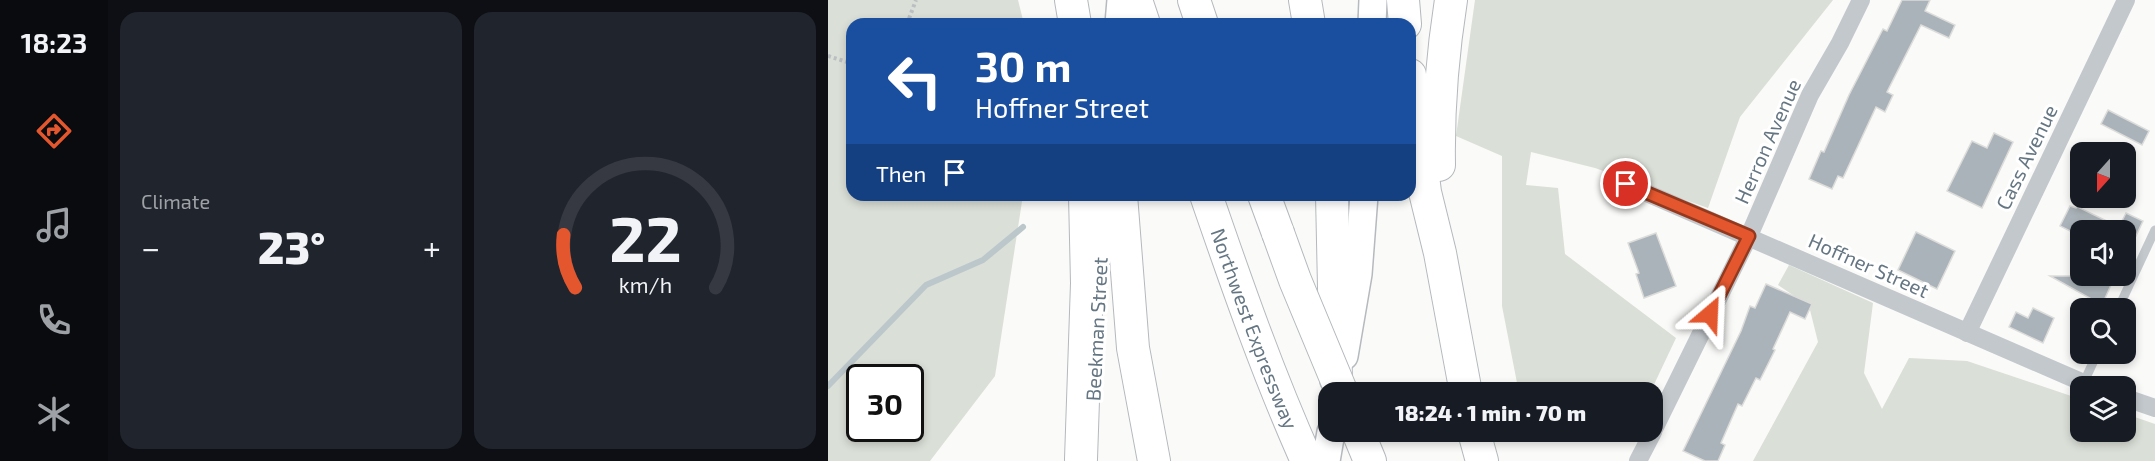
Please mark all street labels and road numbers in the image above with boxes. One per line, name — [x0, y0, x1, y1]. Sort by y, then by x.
street label: Herron Avenue — [1729, 75, 1805, 207]
street label: Cass Avenue — [1990, 101, 2062, 213]
street label: Northwest Expressway — [1206, 225, 1304, 433]
street label: Hoffner Street — [1805, 228, 1933, 302]
street label: Beekman Street — [1080, 256, 1112, 402]

